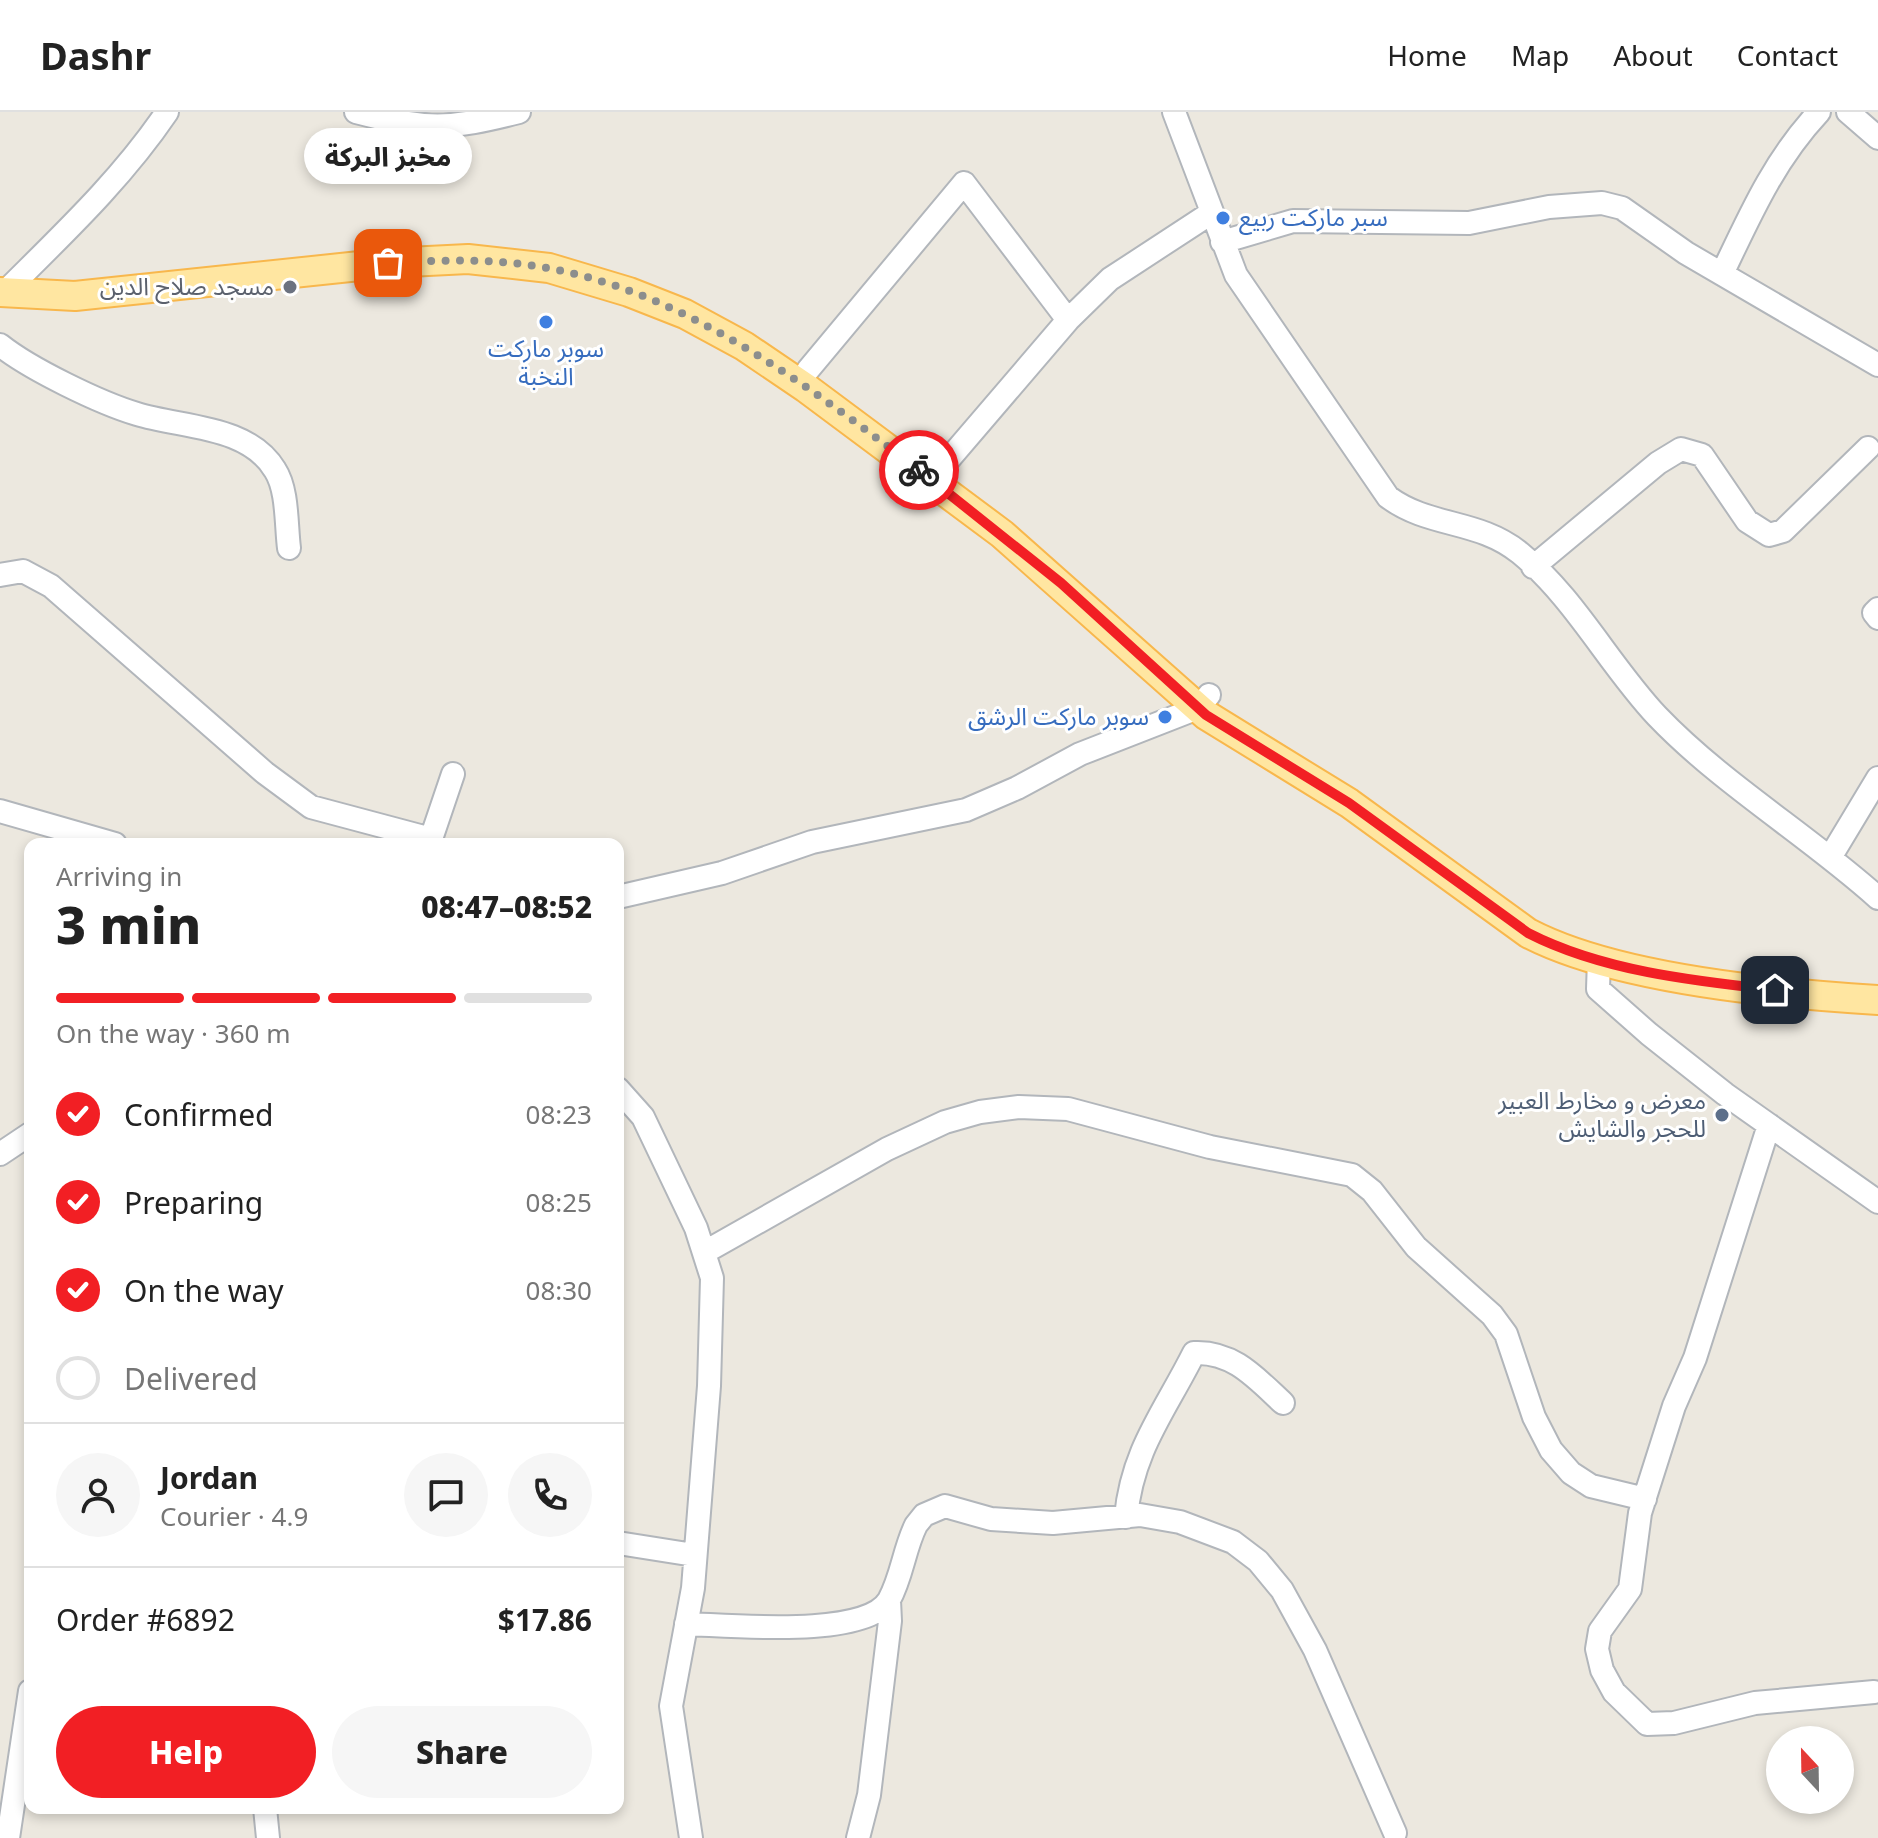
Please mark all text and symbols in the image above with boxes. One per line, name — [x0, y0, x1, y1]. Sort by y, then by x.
text: Dashr — [40, 29, 151, 81]
text: Home — [1387, 36, 1467, 74]
text: Map — [1511, 36, 1569, 74]
text: About — [1613, 36, 1693, 74]
text: Contact — [1737, 36, 1838, 74]
callout: مخبز البركة — [304, 127, 472, 183]
text: مخبز البركة — [325, 138, 451, 174]
place label: سبر ماركت ربيع — [1239, 200, 1388, 235]
marker: سبر ماركت ربيع — [1214, 209, 1232, 227]
pin — [354, 229, 422, 297]
icon: bag — [366, 241, 410, 285]
place label: مسجد صلاح الدين — [100, 269, 274, 304]
marker: مسجد صلاح الدين — [281, 278, 299, 296]
marker: سوبر ماركت النخبة — [537, 313, 555, 331]
place label: سوبر ماركت النخبة — [488, 331, 604, 392]
courier — [879, 430, 959, 510]
icon: bike — [897, 448, 941, 492]
place label: سوبر ماركت الرشق — [968, 699, 1149, 732]
marker: سوبر ماركت الرشق — [1156, 708, 1174, 726]
text: Arriving in — [56, 858, 182, 894]
text: 08:47–08:52 — [421, 886, 592, 927]
text: 3 min — [56, 888, 201, 959]
pin — [1741, 956, 1809, 1024]
icon: home — [1753, 968, 1797, 1012]
text: On the way · 360 m — [56, 1015, 290, 1051]
place label: معرض و مخارط العبير للحجر والشايش — [1497, 1083, 1706, 1144]
icon: check — [56, 1092, 100, 1136]
text: Confirmed — [124, 1094, 274, 1135]
text: 08:23 — [526, 1096, 592, 1132]
marker: معرض و مخارط العبير للحجر والشايش — [1713, 1106, 1731, 1124]
icon: check — [56, 1180, 100, 1224]
text: Preparing — [124, 1182, 263, 1223]
text: 08:25 — [526, 1184, 592, 1220]
icon: check — [56, 1268, 100, 1312]
text: On the way — [124, 1270, 284, 1311]
text: 08:30 — [526, 1272, 592, 1308]
text: Delivered — [124, 1358, 258, 1399]
button: person — [56, 1453, 140, 1537]
button: chat — [404, 1453, 488, 1537]
button: phone — [508, 1453, 592, 1537]
text: Jordan — [160, 1457, 258, 1498]
text: Courier · 4.9 — [160, 1498, 308, 1534]
text: Order #6892 — [56, 1599, 235, 1640]
text: $17.86 — [498, 1599, 592, 1640]
button: Help — [56, 1706, 316, 1798]
button: Share — [332, 1706, 592, 1798]
north arrow — [1766, 1726, 1854, 1814]
map controls — [1766, 1726, 1854, 1814]

